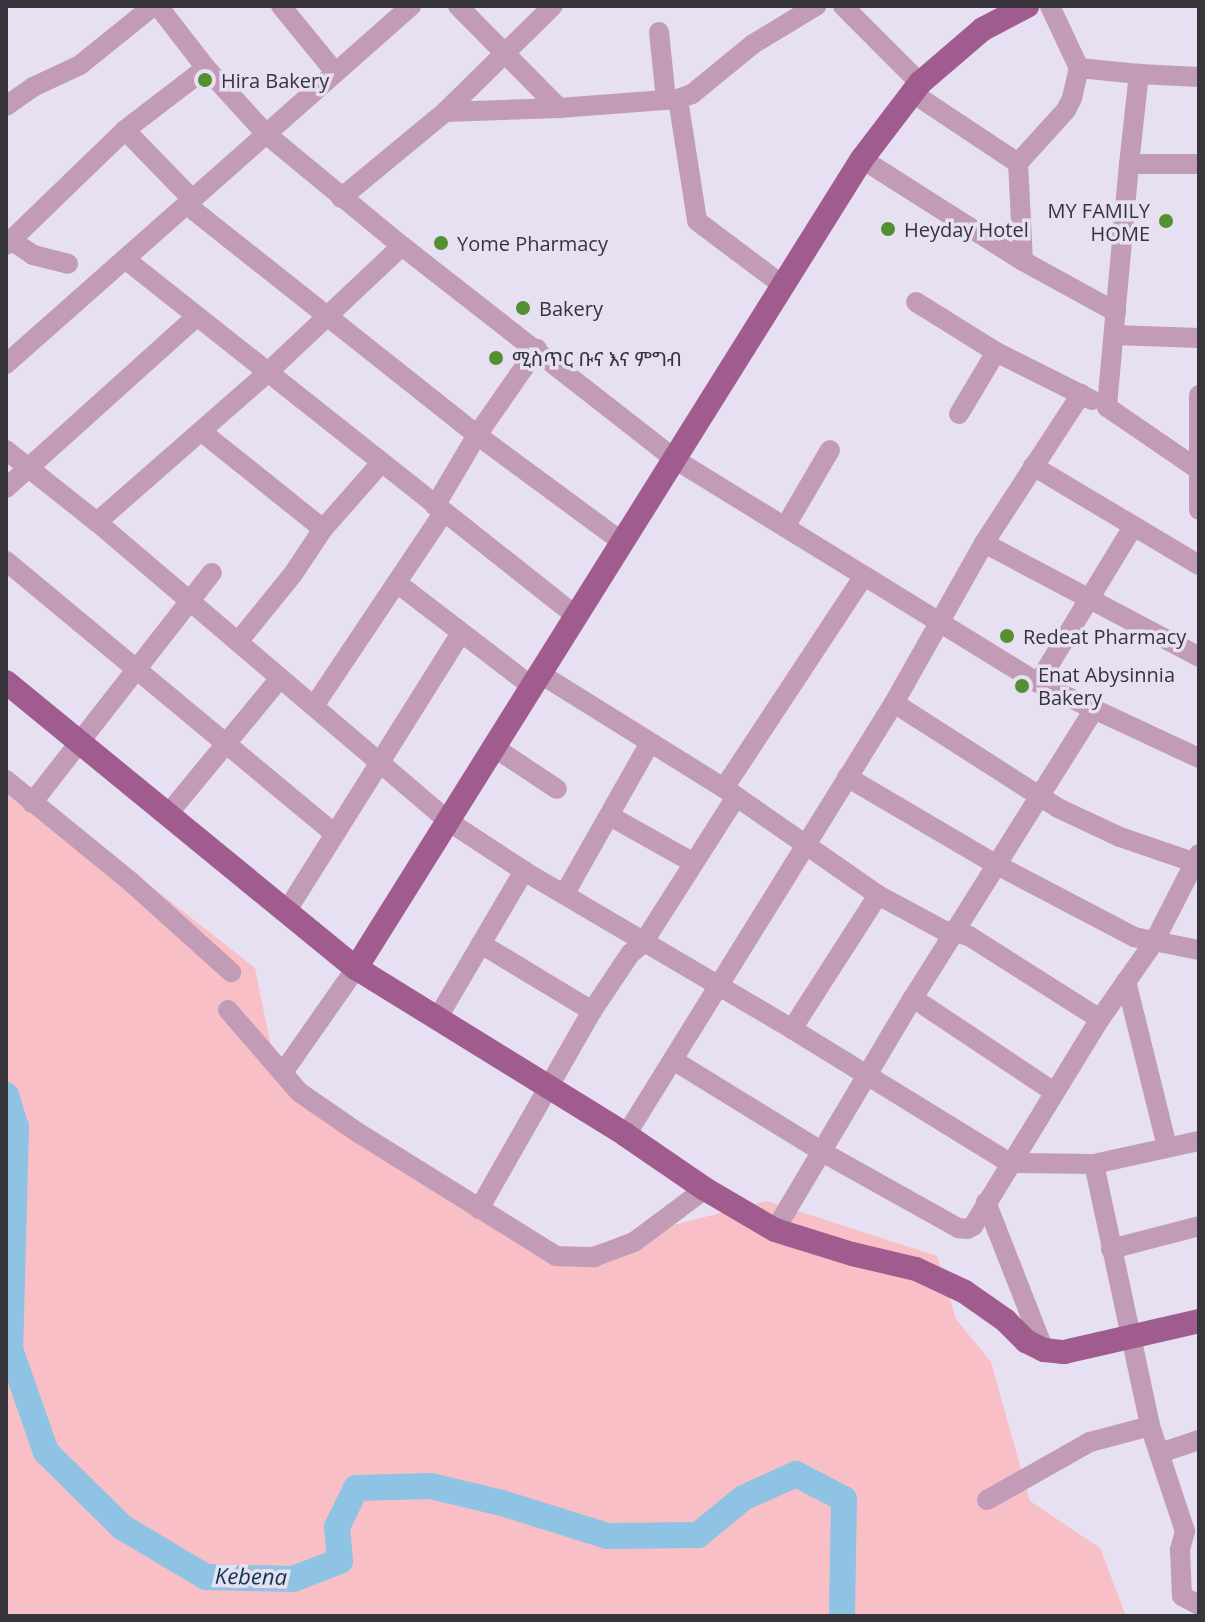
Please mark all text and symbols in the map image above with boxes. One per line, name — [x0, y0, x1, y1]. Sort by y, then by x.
place label: Hira Bakery — [221, 68, 329, 92]
marker: Hira Bakery — [196, 71, 214, 89]
place label: MY FAMILY HOME — [1047, 198, 1150, 245]
marker: MY FAMILY HOME — [1157, 212, 1175, 230]
place label: Heyday Hotel — [904, 217, 1029, 241]
marker: Heyday Hotel — [879, 220, 897, 238]
place label: Yome Pharmacy — [457, 231, 608, 255]
marker: Yome Pharmacy — [432, 234, 450, 252]
place label: Bakery — [539, 296, 603, 320]
marker: Bakery — [514, 299, 532, 317]
place label: ሚስጥር ቡና እና ምግብ — [512, 346, 682, 370]
marker: ሚስጥር ቡና እና ምግብ — [487, 349, 505, 367]
place label: Redeat Pharmacy — [1023, 624, 1186, 648]
marker: Redeat Pharmacy — [998, 627, 1016, 645]
place label: Enat Abysinnia Bakery — [1038, 662, 1175, 709]
marker: Enat Abysinnia Bakery — [1013, 677, 1031, 695]
water label: Kebena — [215, 1562, 287, 1590]

